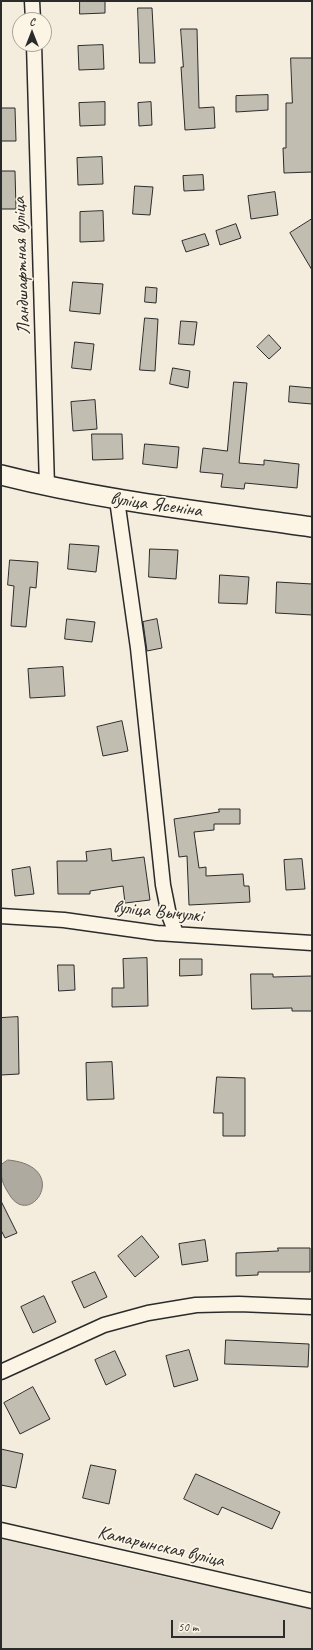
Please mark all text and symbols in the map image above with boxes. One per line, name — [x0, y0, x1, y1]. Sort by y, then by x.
north arrow — [12, 12, 52, 52]
text: С — [29, 14, 35, 28]
street label: Ландшафтная вуліца — [8, 197, 36, 335]
street label: вуліца Ясеніна — [109, 487, 203, 523]
street label: вуліца Вычулкі — [112, 896, 204, 928]
street label: Камарынская вуліца — [95, 1521, 227, 1573]
scale bar — [173, 1612, 287, 1638]
text: 50 m — [178, 1619, 198, 1635]

